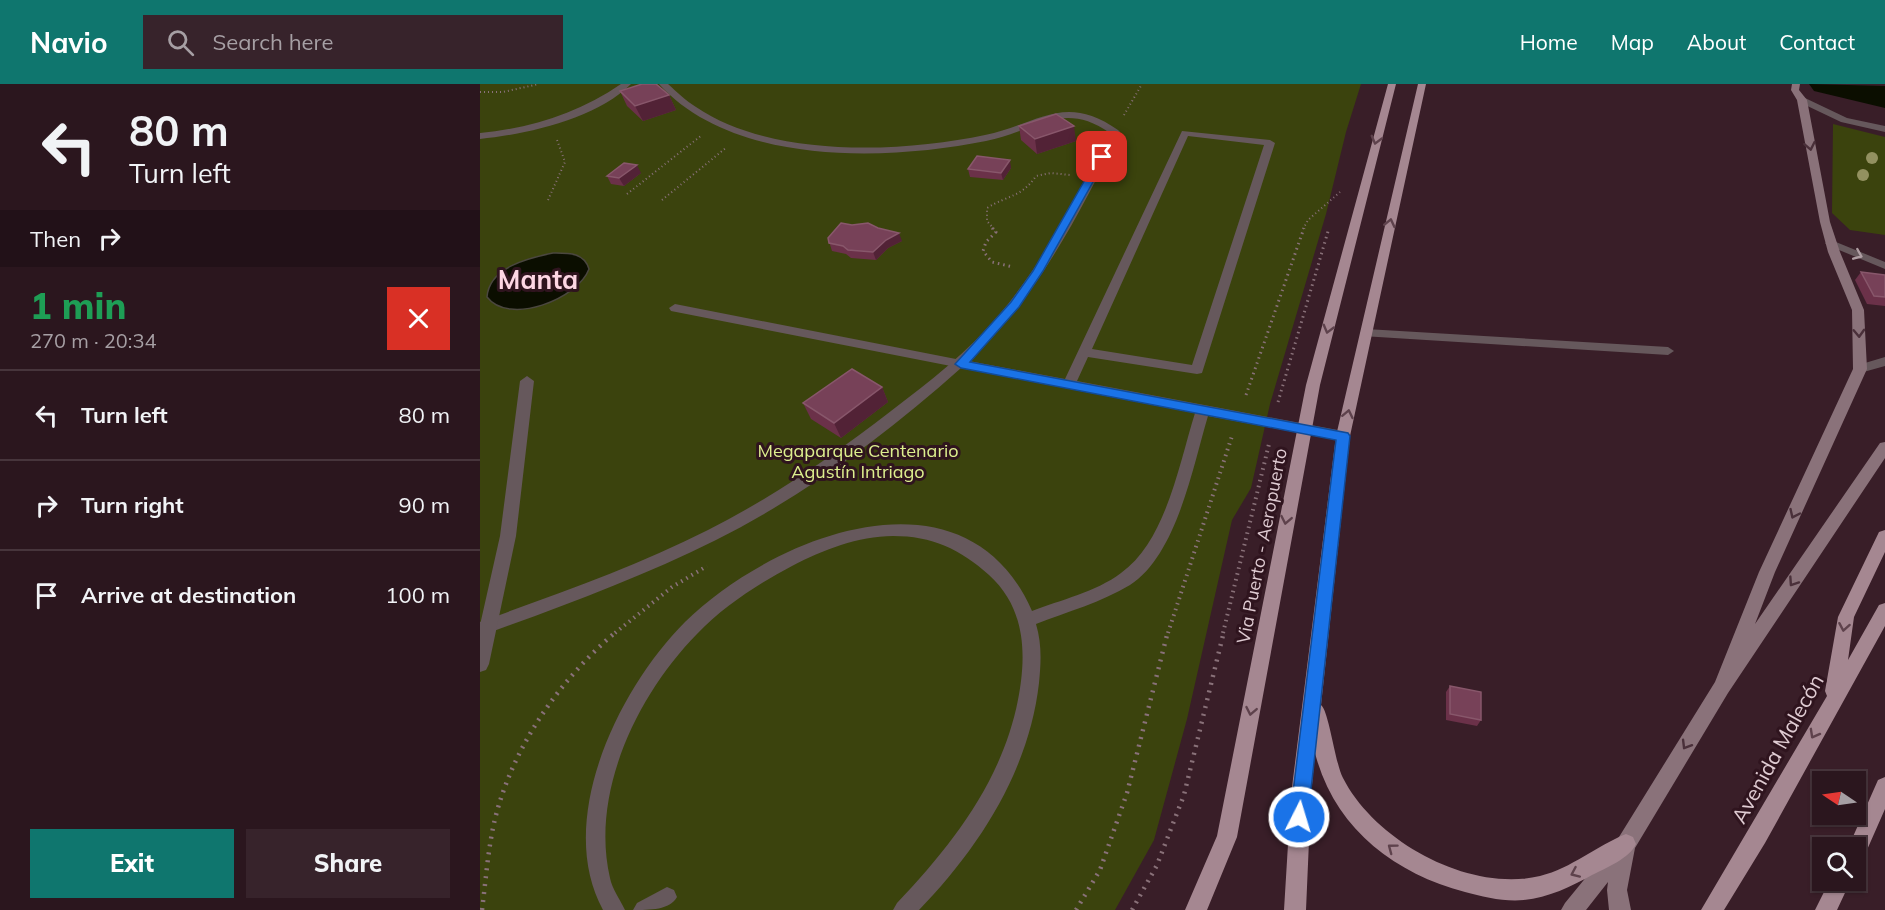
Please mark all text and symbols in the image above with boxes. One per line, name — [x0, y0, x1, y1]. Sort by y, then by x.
search box — [143, 15, 563, 69]
text: Navio — [30, 25, 107, 60]
icon: search — [164, 26, 197, 59]
text: Search here — [212, 28, 333, 56]
text: Home — [1520, 29, 1578, 55]
text: Map — [1611, 29, 1654, 55]
text: About — [1687, 29, 1746, 55]
text: Contact — [1779, 29, 1855, 55]
text: 80 m — [129, 104, 229, 157]
icon: left — [30, 108, 108, 186]
pin — [1076, 131, 1127, 182]
one-way arrow — [1371, 135, 1384, 145]
icon: arrive — [1085, 140, 1118, 173]
one-way arrow — [1803, 140, 1816, 150]
text: Turn left — [129, 156, 231, 190]
one-way arrow — [1383, 219, 1396, 229]
icon: right — [93, 222, 126, 255]
text: Then — [30, 225, 81, 253]
one-way arrow — [1852, 248, 1863, 260]
district label: Manta — [498, 263, 578, 296]
text: 1 min — [30, 283, 126, 328]
button: close — [387, 287, 450, 350]
one-way arrow — [1322, 324, 1335, 334]
text: 270 m · 20:34 — [30, 328, 156, 353]
one-way arrow — [1853, 329, 1865, 338]
icon: left — [30, 399, 63, 432]
text: Turn left — [81, 401, 168, 429]
text: 80 m — [399, 401, 450, 429]
one-way arrow — [1341, 409, 1354, 419]
park label: Megaparque Centenario Agustín Intriago — [757, 439, 959, 483]
street label: Via Puerto - Aeropuerto — [1231, 446, 1292, 646]
icon: right — [30, 489, 63, 522]
text: Turn right — [81, 491, 184, 519]
text: 90 m — [399, 491, 450, 519]
one-way arrow — [1789, 507, 1801, 518]
one-way arrow — [1281, 515, 1293, 524]
one-way arrow — [1789, 575, 1800, 586]
icon: arrive — [30, 579, 63, 612]
text: Arrive at destination — [81, 581, 296, 609]
text: 100 m — [385, 581, 450, 609]
one-way arrow — [1839, 623, 1851, 632]
street label: Avenida Malecón — [1725, 669, 1829, 828]
one-way arrow — [1245, 707, 1257, 716]
one-way arrow — [1810, 727, 1821, 738]
one-way arrow — [1682, 739, 1694, 749]
north arrow — [1812, 771, 1866, 825]
map controls — [1812, 771, 1866, 891]
position arrow — [1267, 785, 1331, 849]
button: Exit — [30, 829, 234, 898]
button: Share — [246, 829, 450, 898]
button: search — [1812, 837, 1866, 891]
one-way arrow — [1388, 844, 1399, 855]
one-way arrow — [1570, 865, 1581, 877]

